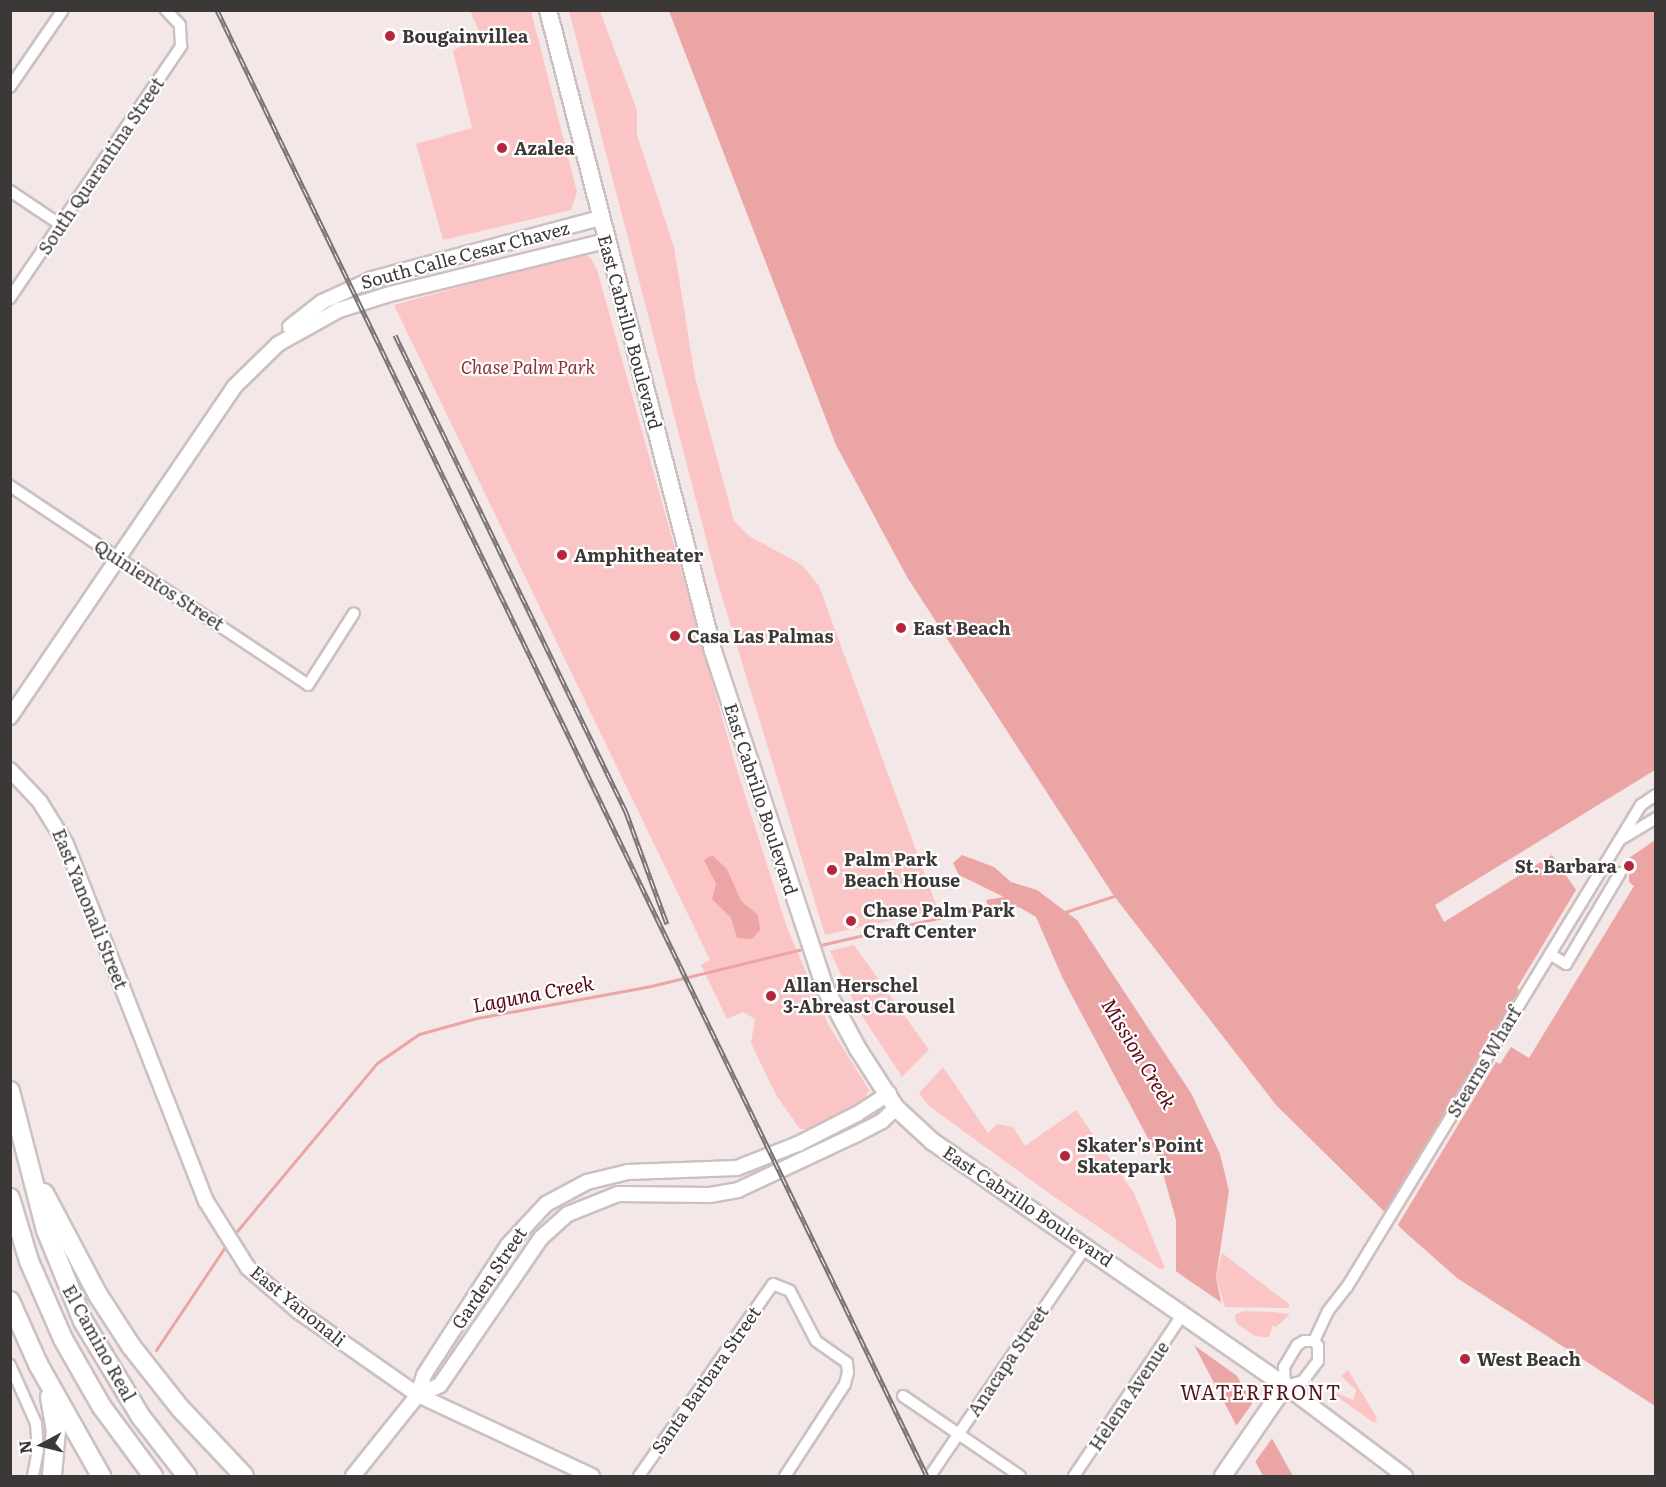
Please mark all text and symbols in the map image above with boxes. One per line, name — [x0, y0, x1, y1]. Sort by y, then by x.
place label: Bougainvillea — [402, 25, 528, 47]
marker: Bougainvillea — [383, 29, 397, 43]
street label: South Quarantina Street — [34, 73, 168, 259]
place label: Azalea — [514, 137, 575, 159]
marker: Azalea — [495, 141, 509, 155]
street label: South Calle Cesar Chavez — [358, 217, 572, 293]
street label: East Cabrillo Boulevard — [594, 232, 666, 432]
park label: Chase Palm Park — [461, 356, 595, 378]
street label: Quinientos Street — [90, 535, 228, 635]
place label: Amphitheater — [574, 544, 703, 566]
marker: Amphitheater — [555, 548, 569, 562]
place label: East Beach — [913, 617, 1011, 639]
marker: East Beach — [894, 621, 908, 635]
place label: Casa Las Palmas — [687, 625, 833, 647]
marker: Casa Las Palmas — [668, 629, 682, 643]
street label: East Cabrillo Boulevard — [720, 700, 802, 898]
street label: East Yanonali Street — [48, 826, 132, 992]
place label: Palm Park Beach House — [844, 849, 960, 892]
place label: St. Barbara — [1515, 855, 1617, 877]
marker: St. Barbara — [1622, 859, 1636, 873]
marker: Palm Park Beach House — [825, 863, 839, 877]
place label: Chase Palm Park Craft Center — [863, 900, 1015, 942]
marker: Chase Palm Park Craft Center — [844, 914, 858, 928]
water label: Laguna Creek — [470, 969, 596, 1017]
place label: Allan Herschel 3-Abreast Carousel — [783, 975, 955, 1018]
marker: Allan Herschel 3-Abreast Carousel — [764, 989, 778, 1003]
water label: Mission Creek — [1098, 993, 1182, 1113]
street label: Stearns Wharf — [1443, 1003, 1525, 1121]
place label: Skater's Point Skatepark — [1077, 1135, 1203, 1178]
street label: East Cabrillo Boulevard — [939, 1141, 1117, 1271]
marker: Skater's Point Skatepark — [1058, 1149, 1072, 1163]
street label: Garden Street — [447, 1223, 531, 1333]
street label: East Yanonali — [246, 1261, 350, 1351]
street label: El Camino Real — [58, 1281, 140, 1405]
street label: Santa Barbara Street — [647, 1302, 765, 1458]
street label: Anacapa Street — [963, 1302, 1053, 1420]
street label: Helena Avenue — [1084, 1337, 1174, 1455]
place label: West Beach — [1477, 1348, 1581, 1370]
marker: West Beach — [1458, 1352, 1472, 1366]
district label: WATERFRONT — [1180, 1379, 1342, 1403]
north arrow — [12, 1415, 72, 1475]
text: N — [11, 1439, 37, 1455]

